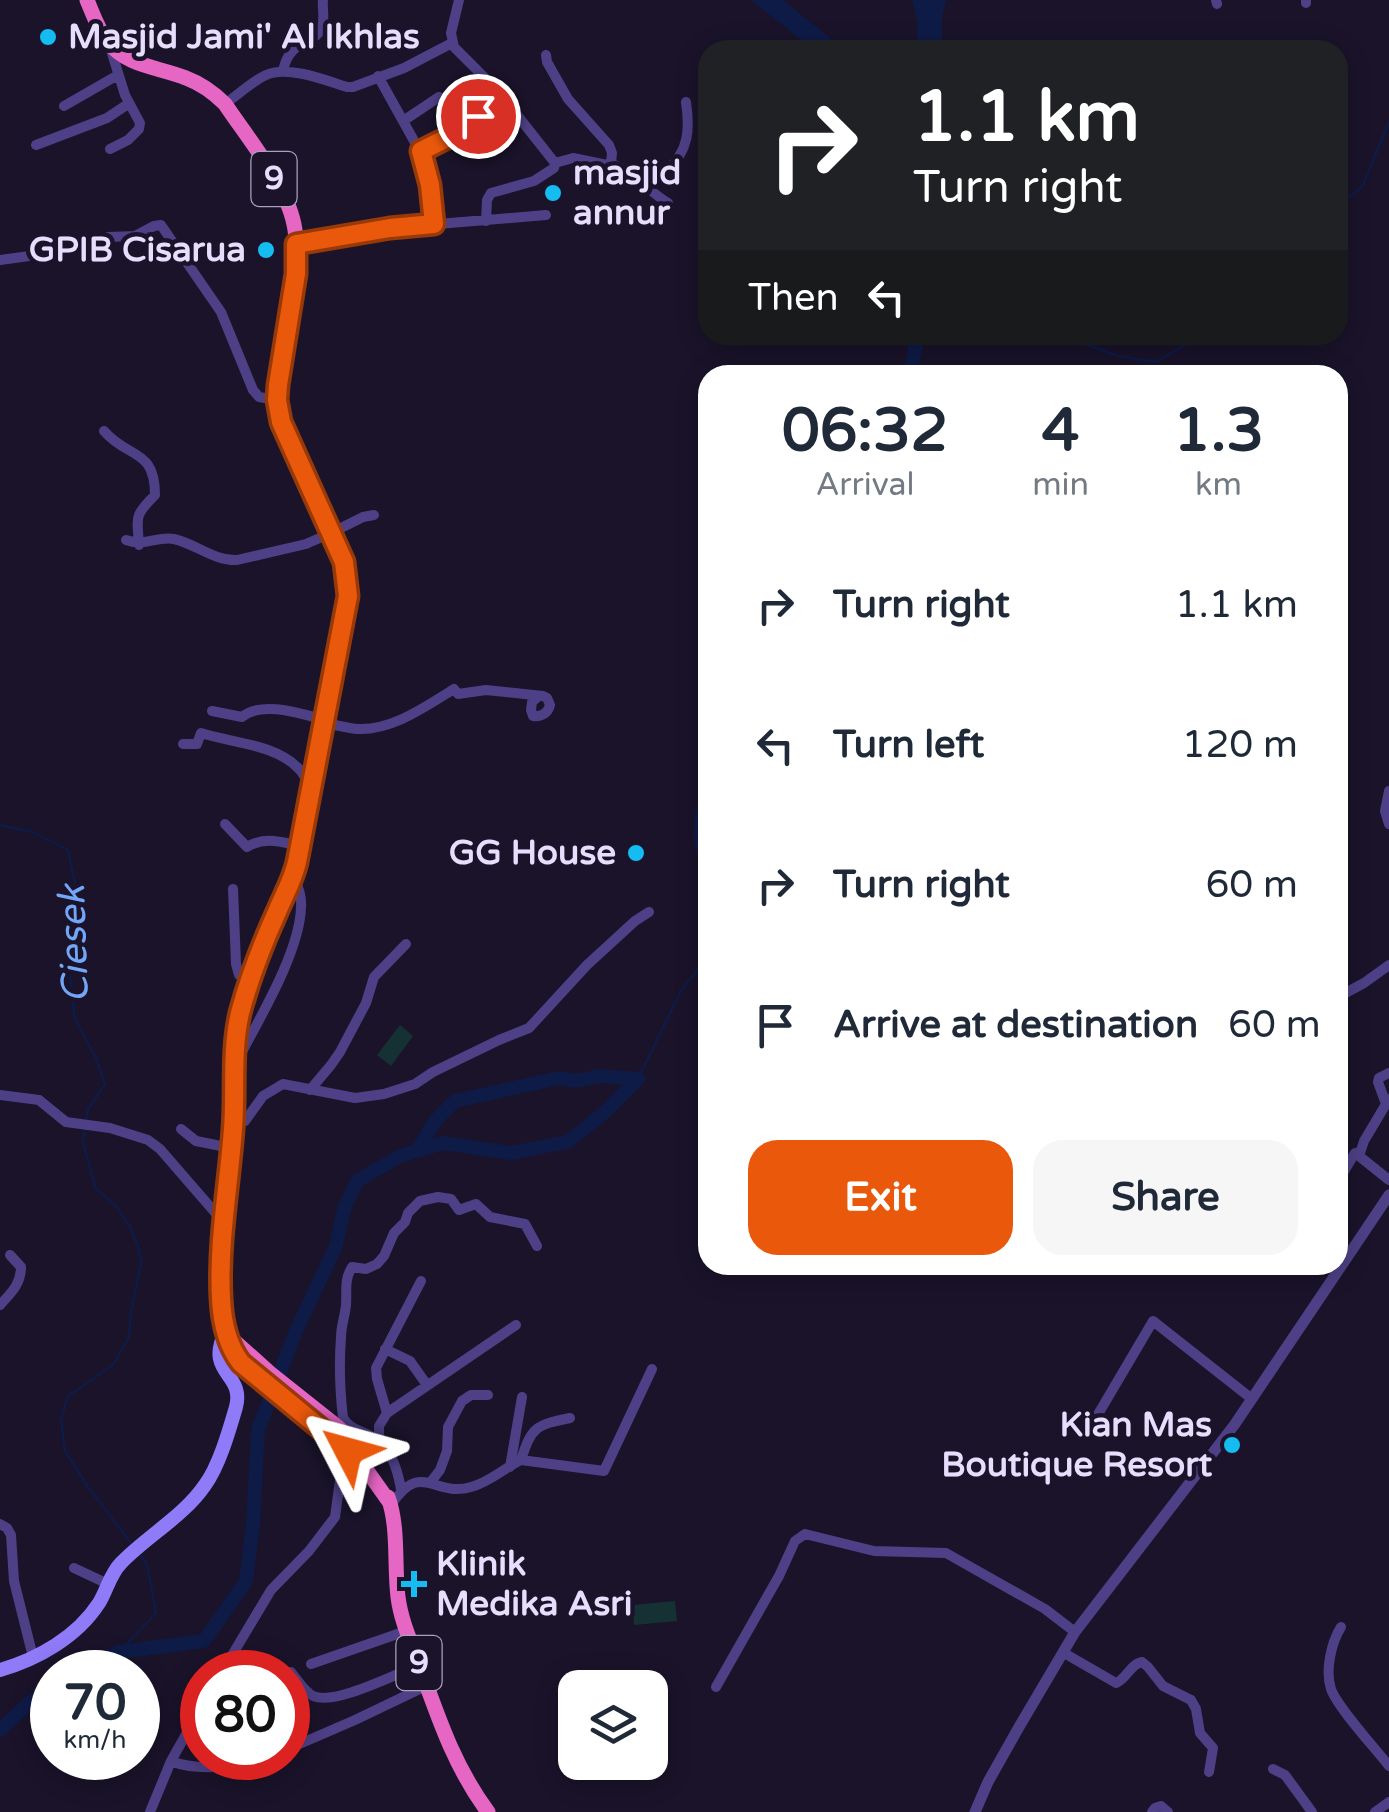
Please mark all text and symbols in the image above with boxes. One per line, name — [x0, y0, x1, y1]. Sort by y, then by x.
place label: Masjid Jami' Al Ikhlas — [68, 16, 420, 58]
marker: Masjid Jami' Al Ikhlas — [37, 26, 59, 48]
pin — [436, 74, 521, 159]
text: 1.1 km — [913, 76, 1140, 160]
icon: right — [748, 80, 878, 210]
icon: arrive — [451, 89, 506, 144]
road number: 9 — [252, 152, 296, 206]
place label: masjid annur — [573, 152, 681, 234]
text: Turn right — [913, 161, 1122, 215]
marker: masjid annur — [542, 182, 564, 204]
place label: GPIB Cisarua — [29, 229, 246, 271]
marker: GPIB Cisarua — [255, 239, 277, 261]
icon: left — [859, 270, 914, 325]
text: Then — [748, 275, 839, 321]
text: 06:32 — [782, 395, 948, 467]
text: 4 — [1042, 395, 1080, 467]
text: 1.3 — [1173, 395, 1264, 467]
text: Arrival — [816, 466, 915, 504]
text: min — [1032, 466, 1089, 504]
text: km — [1195, 466, 1242, 504]
icon: right — [748, 578, 803, 633]
text: Turn right — [833, 582, 1010, 628]
text: 1.1 km — [1175, 582, 1298, 628]
icon: left — [748, 718, 803, 773]
text: Turn left — [833, 722, 984, 768]
text: 120 m — [1182, 722, 1298, 768]
place label: GG House — [449, 832, 616, 874]
marker: GG House — [625, 842, 647, 864]
icon: right — [748, 858, 803, 913]
text: Turn right — [833, 862, 1010, 908]
text: 60 m — [1206, 862, 1298, 908]
water label: Ciesek — [49, 882, 99, 1004]
icon: arrive — [748, 998, 803, 1053]
text: Arrive at destination — [833, 1002, 1198, 1048]
text: 60 m — [1228, 1002, 1321, 1048]
button: Exit — [748, 1140, 1013, 1255]
button: Share — [1033, 1140, 1298, 1255]
position arrow — [296, 1399, 400, 1503]
place label: Kian Mas Boutique Resort — [941, 1404, 1213, 1486]
marker: Kian Mas Boutique Resort — [1221, 1434, 1243, 1456]
place label: Klinik Medika Asri — [436, 1543, 632, 1625]
marker: Klinik Medika Asri — [401, 1571, 427, 1597]
road number: 9 — [396, 1636, 442, 1690]
speed limit sign: 80 — [180, 1650, 310, 1780]
map controls — [558, 1670, 668, 1780]
button: layers — [558, 1670, 668, 1780]
text: 70 — [64, 1673, 126, 1733]
text: km/h — [64, 1725, 126, 1755]

